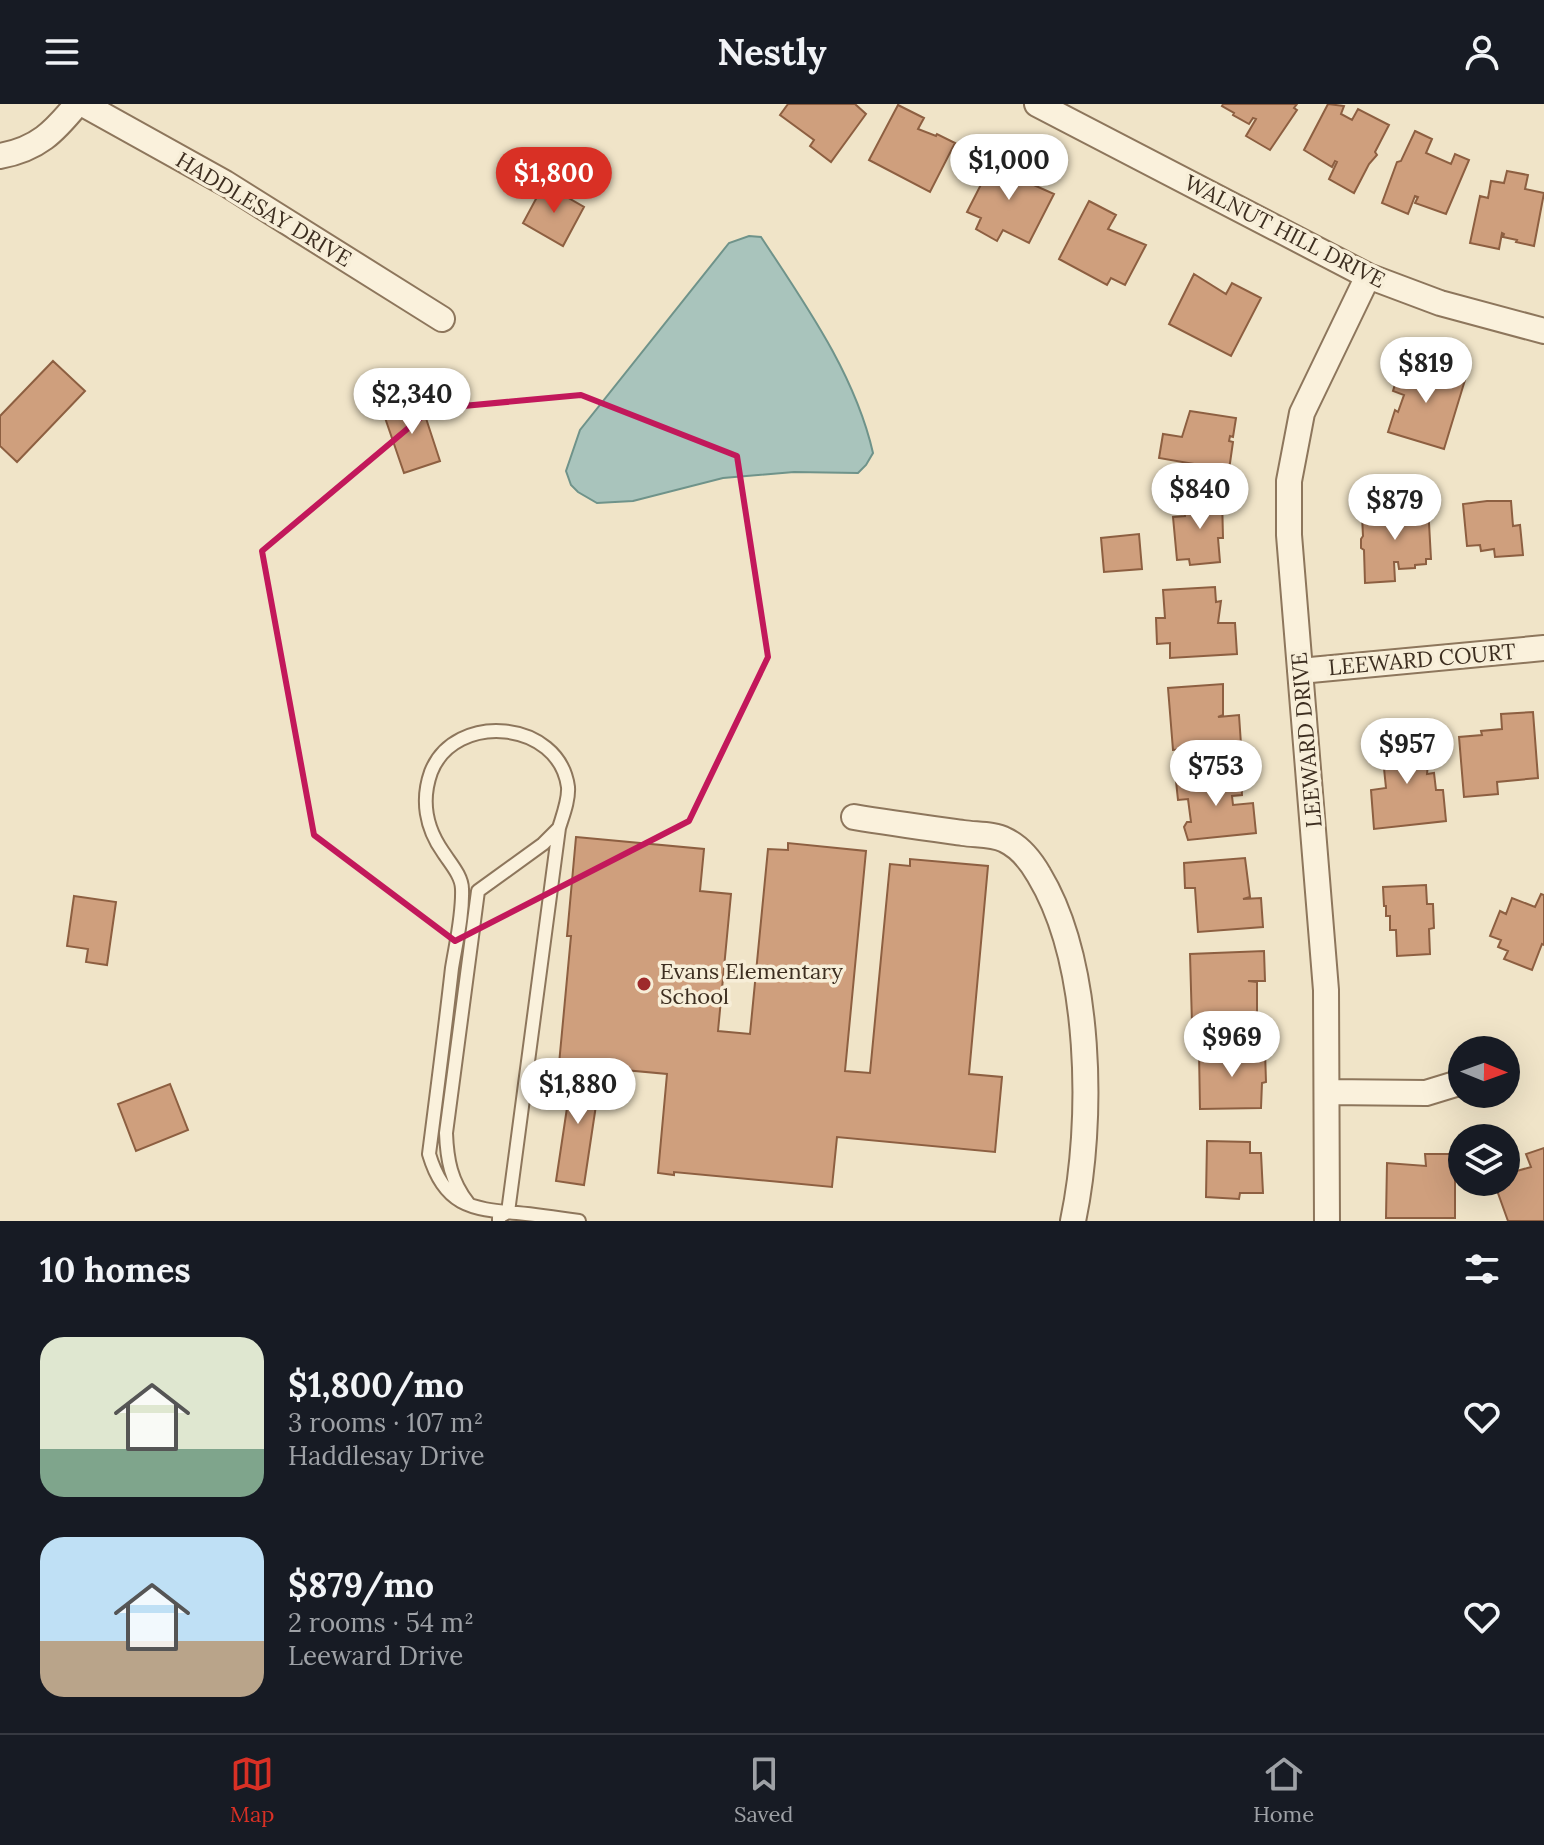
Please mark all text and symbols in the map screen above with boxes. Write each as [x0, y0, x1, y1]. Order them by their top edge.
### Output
text: Nestly [717, 29, 827, 75]
icon: menu [40, 30, 84, 74]
icon: person [1460, 30, 1504, 74]
pin: $1,000 [944, 134, 1074, 202]
text: $1,000 [968, 143, 1050, 176]
street label: HADDLESAY DRIVE [171, 145, 357, 273]
pin: $1,800 [489, 147, 619, 215]
text: $1,800 [514, 156, 594, 189]
street label: WALNUT HILL DRIVE [1180, 168, 1390, 294]
pin: $819 [1379, 337, 1473, 405]
text: $819 [1398, 346, 1454, 379]
pin: $2,340 [347, 368, 477, 436]
text: $2,340 [372, 377, 452, 410]
pin: $840 [1153, 463, 1247, 531]
text: $840 [1170, 472, 1230, 505]
pin: $879 [1348, 474, 1442, 542]
text: $879 [1366, 483, 1424, 516]
street label: LEEWARD COURT [1327, 637, 1517, 681]
street label: LEEWARD DRIVE [1284, 651, 1328, 829]
pin: $957 [1360, 718, 1454, 786]
text: $957 [1379, 727, 1435, 760]
pin: $753 [1169, 740, 1263, 808]
text: $753 [1188, 749, 1244, 782]
place label: Evans Elementary School [660, 957, 843, 1010]
marker: Evans Elementary School [635, 975, 653, 993]
pin: $969 [1185, 1011, 1279, 1079]
text: $969 [1202, 1020, 1262, 1053]
north arrow [1448, 1036, 1520, 1108]
map controls [1448, 1036, 1520, 1196]
pin: $1,880 [513, 1058, 643, 1126]
text: $1,880 [539, 1067, 617, 1100]
button: layers [1448, 1124, 1520, 1196]
icon: filters [1460, 1247, 1504, 1291]
text: 10 homes [40, 1248, 191, 1291]
text: $1,800/mo [288, 1363, 464, 1406]
icon: home [104, 1369, 200, 1465]
icon: heart [1460, 1395, 1504, 1439]
text: 3 rooms · 107 m² [288, 1406, 483, 1439]
text: Haddlesay Drive [288, 1439, 485, 1472]
text: $879/mo [288, 1563, 434, 1606]
icon: home [104, 1569, 200, 1665]
icon: heart [1460, 1595, 1504, 1639]
text: 2 rooms · 54 m² [288, 1606, 474, 1639]
text: Leeward Drive [288, 1639, 463, 1672]
tab: Map [230, 1752, 274, 1828]
tab: Saved [734, 1752, 794, 1828]
tab: Home [1253, 1752, 1314, 1828]

